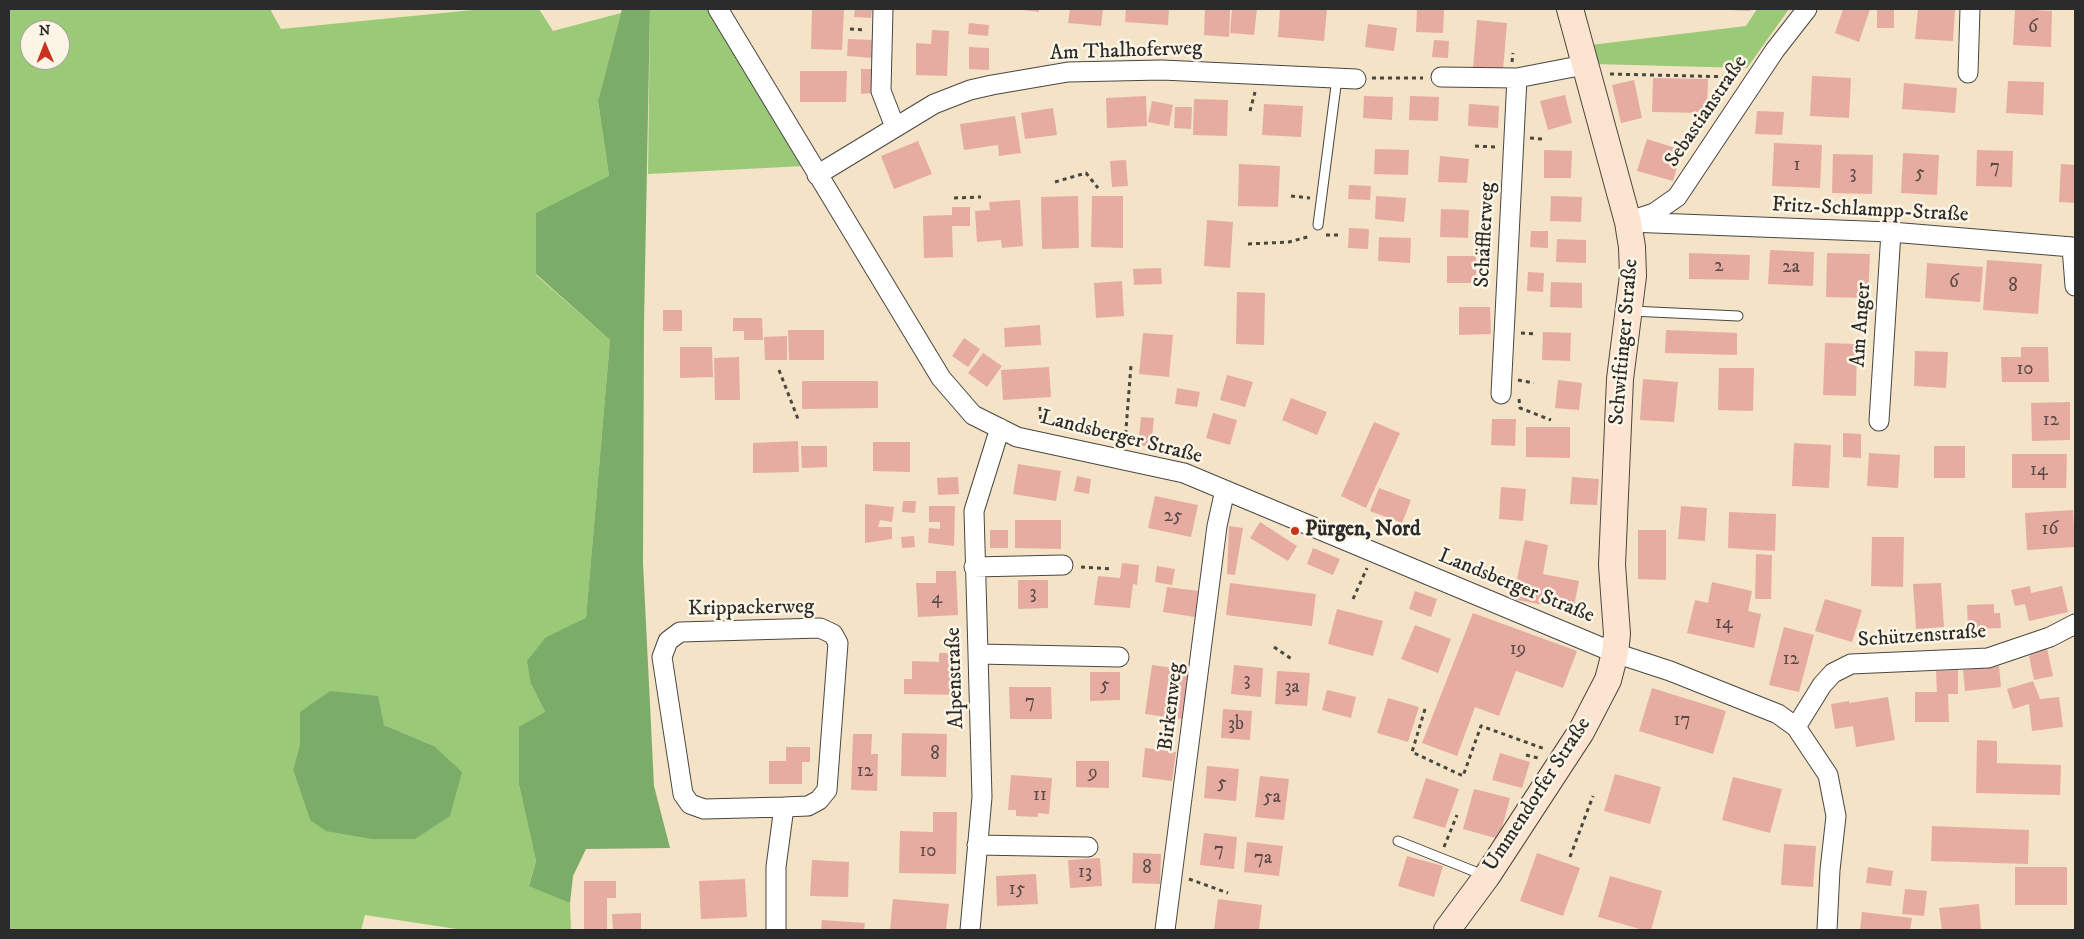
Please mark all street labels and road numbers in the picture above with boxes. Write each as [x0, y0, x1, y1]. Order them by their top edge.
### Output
street label: Am Thalhoferweg [1049, 37, 1203, 67]
street label: Sebastianstraße [1660, 51, 1754, 173]
street label: Schäfflerweg [1471, 182, 1501, 288]
street label: Fritz-Schlampp-Straße [1771, 193, 1969, 229]
street label: Schwiftinger Straße [1605, 258, 1645, 426]
street label: Am Anger [1846, 282, 1878, 368]
street label: Landsberger Straße [1037, 406, 1205, 470]
street label: Landsberger Straße [1434, 544, 1598, 630]
street label: Krippackerweg [688, 595, 814, 623]
street label: Schützenstraße [1857, 620, 1987, 654]
street label: Alpenstraße [942, 627, 970, 729]
street label: Birkenweg [1154, 662, 1190, 752]
street label: Ummendorfer Straße [1479, 713, 1597, 877]

